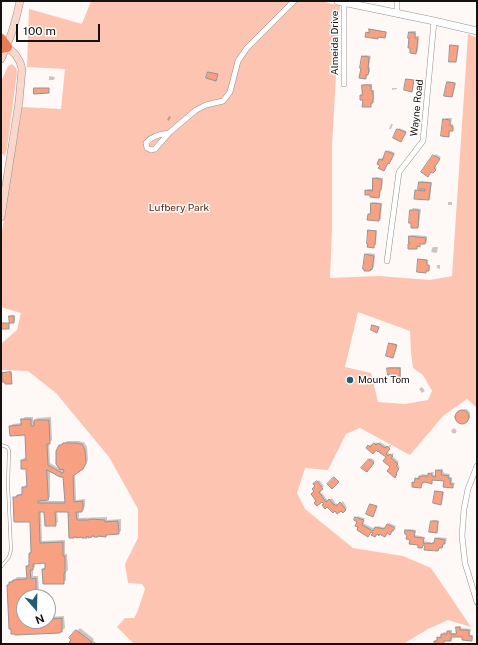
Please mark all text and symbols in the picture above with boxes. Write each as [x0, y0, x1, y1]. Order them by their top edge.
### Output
street label: Almeida Drive [329, 11, 341, 75]
scale bar [18, 16, 102, 42]
text: 100 m [23, 24, 56, 38]
street label: Wayne Road [408, 79, 426, 137]
park label: Lufbery Park [149, 202, 209, 214]
place label: Mount Tom [358, 374, 410, 386]
marker: Mount Tom [345, 375, 355, 385]
north arrow [16, 589, 56, 629]
text: N [34, 612, 46, 626]

